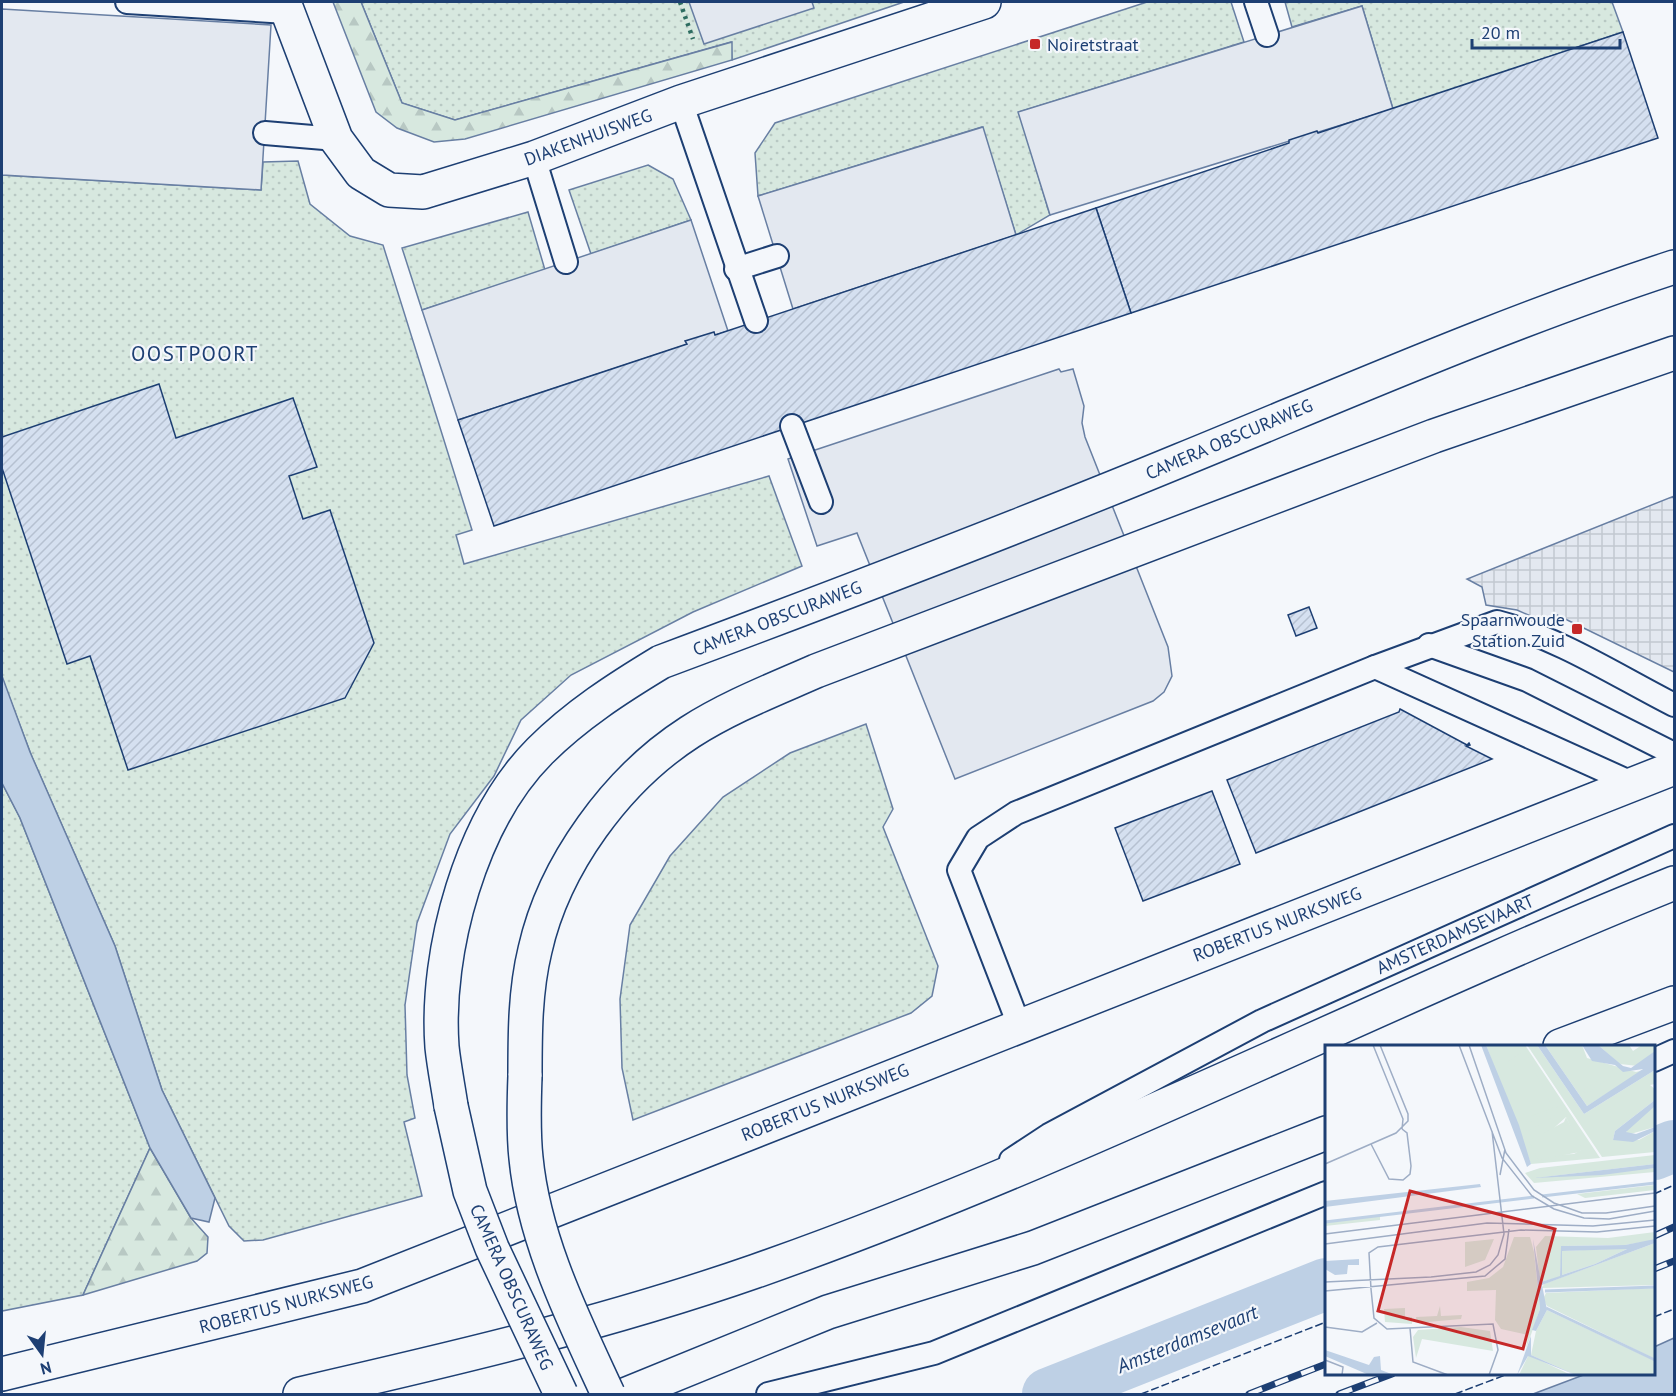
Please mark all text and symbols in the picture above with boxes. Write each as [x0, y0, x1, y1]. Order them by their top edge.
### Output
scale bar [1472, 12, 1620, 50]
text: 20 m [1481, 21, 1520, 44]
place label: Noiretstraat [1047, 33, 1139, 56]
marker: Noiretstraat [1028, 37, 1042, 51]
street label: DIAKENHUISWEG [521, 103, 655, 171]
district label: OOSTPOORT [131, 340, 259, 367]
street label: CAMERA OBSCURAWEG [1142, 393, 1316, 485]
street label: CAMERA OBSCURAWEG [689, 575, 865, 661]
place label: Spaarnwoude Station Zuid [1461, 608, 1565, 652]
marker: Spaarnwoude Station Zuid [1570, 622, 1584, 636]
street label: ROBERTUS NURKSWEG [1189, 881, 1365, 967]
street label: AMSTERDAMSEVAART [1373, 889, 1537, 979]
inset map [1325, 1045, 1655, 1375]
street label: ROBERTUS NURKSWEG [738, 1058, 912, 1146]
street label: CAMERA OBSCURAWEG [465, 1200, 559, 1374]
street label: ROBERTUS NURKSWEG [197, 1270, 375, 1338]
water label: Amsterdamsevaart [1112, 1298, 1263, 1379]
north arrow [12, 1324, 72, 1384]
text: N [38, 1357, 54, 1380]

